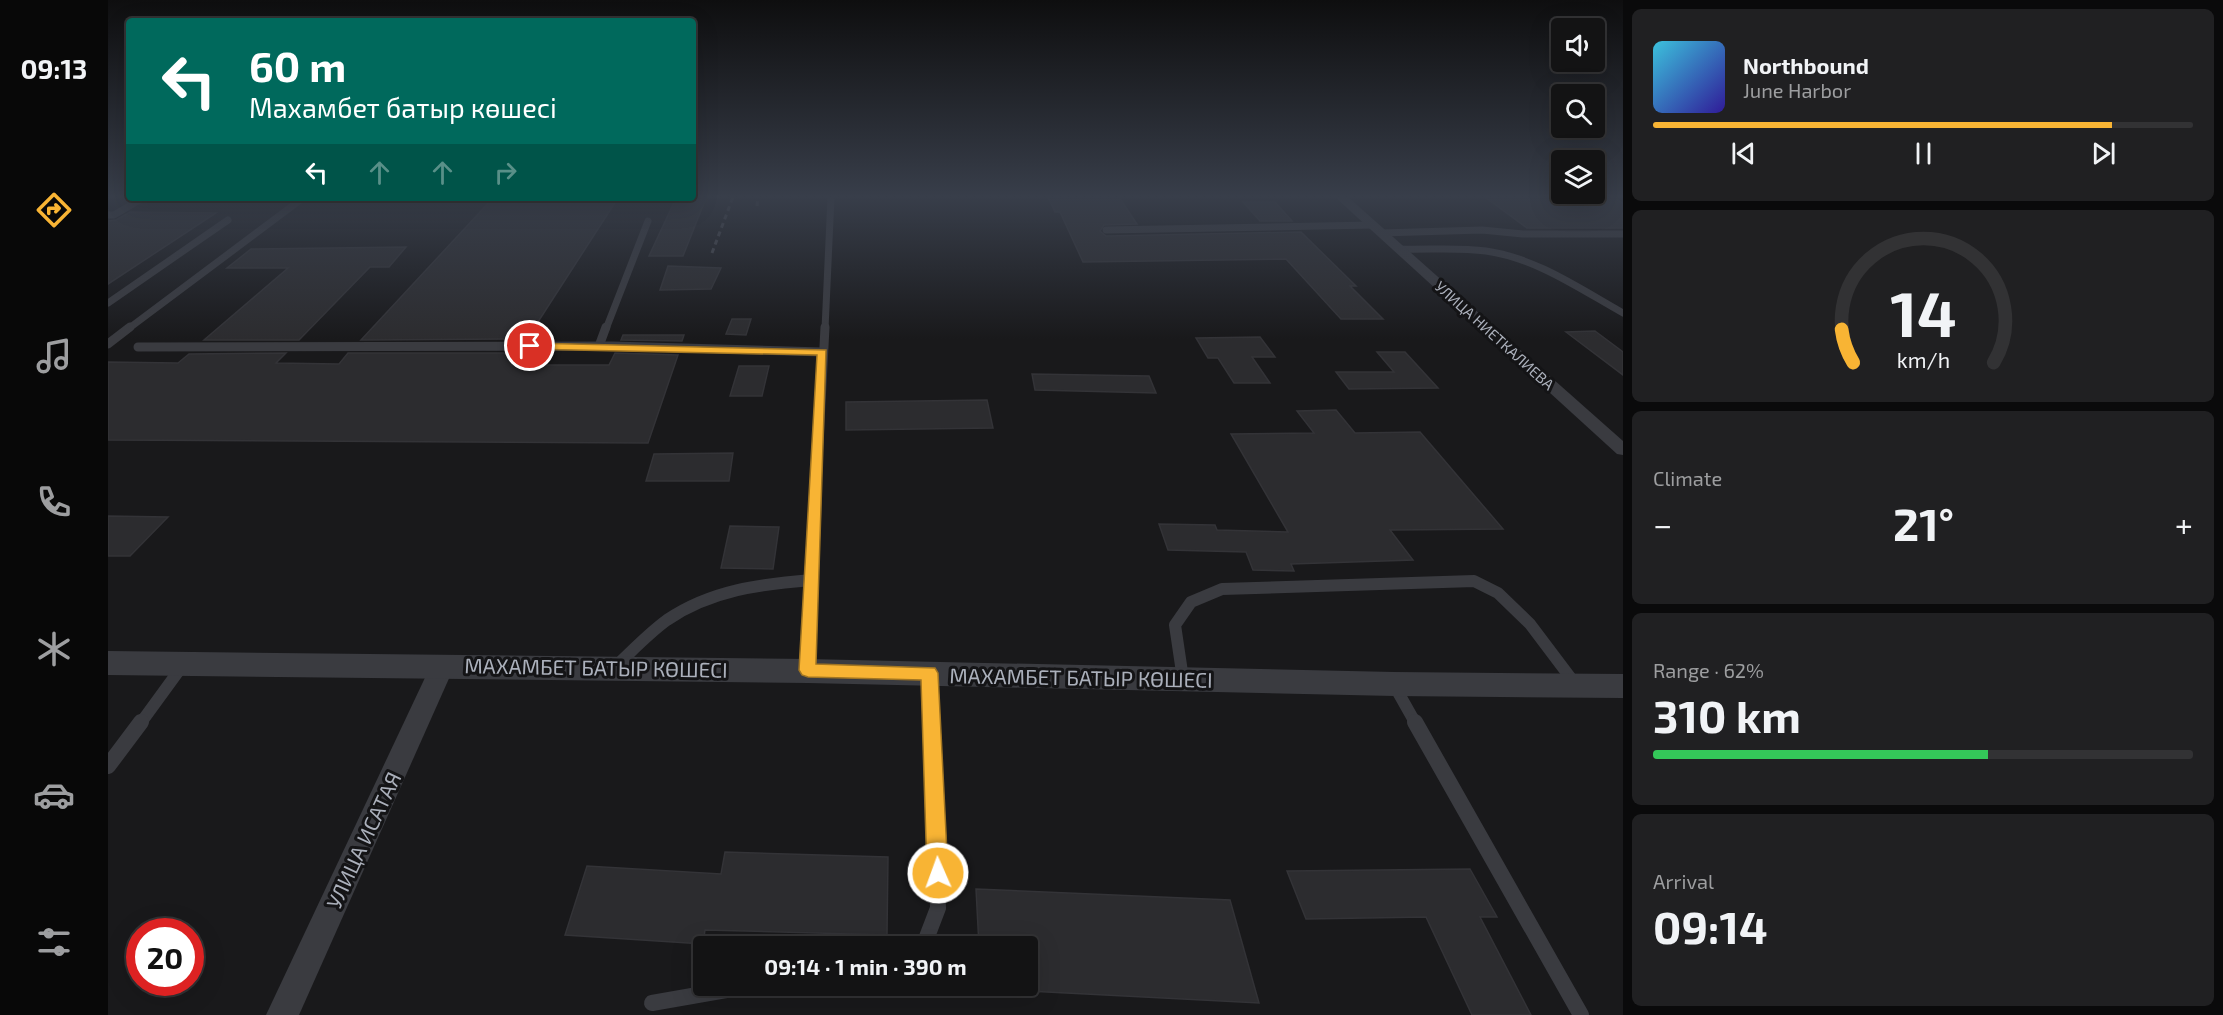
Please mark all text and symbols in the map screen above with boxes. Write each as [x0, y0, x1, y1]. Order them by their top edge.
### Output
map controls [1551, 18, 1605, 204]
button: sound [1551, 18, 1605, 72]
text: 60 m [249, 40, 346, 90]
icon: left [150, 42, 228, 120]
text: 09:13 [21, 52, 87, 84]
text: Northbound [1743, 52, 1869, 78]
text: June Harbor [1743, 78, 1851, 102]
button: search [1551, 84, 1605, 138]
text: Махамбет батыр көшесі [249, 91, 557, 123]
icon: previous [1727, 137, 1760, 170]
icon: pause [1907, 137, 1940, 170]
icon: next [2087, 137, 2120, 170]
button: layers [1551, 150, 1605, 204]
icon: left [300, 156, 333, 189]
icon: ahead [363, 156, 396, 189]
icon: ahead [426, 156, 459, 189]
icon: right [489, 156, 522, 189]
icon: directions [33, 189, 75, 231]
text: 14 [1890, 275, 1956, 350]
street label: УЛИЦА НИЕТКАЛИЕВА [1432, 277, 1559, 394]
pin [504, 320, 555, 371]
icon: arrive [513, 329, 546, 362]
icon: music [33, 335, 75, 377]
text: km/h [1896, 348, 1950, 373]
text: Climate [1653, 466, 1722, 490]
icon: phone [33, 481, 75, 523]
text: 21° [1893, 496, 1954, 550]
text: − [1653, 504, 1672, 544]
text: + [2175, 504, 2193, 544]
icon: climate [33, 628, 75, 670]
street label: МАХАМБЕТ БАТЫР КӨШЕСІ [464, 652, 728, 682]
text: Range · 62% [1653, 658, 1764, 682]
street label: МАХАМБЕТ БАТЫР КӨШЕСІ [949, 662, 1213, 692]
text: 310 km [1653, 688, 1801, 742]
street label: УЛИЦА ИСАТАЯ [320, 768, 406, 912]
icon: car [33, 774, 75, 816]
position arrow [906, 841, 970, 905]
text: Arrival [1653, 869, 1714, 893]
text: 09:14 [1653, 899, 1768, 953]
speed limit sign: 20 [126, 918, 204, 996]
icon: filters [33, 921, 75, 963]
text: 09:14 · 1 min · 390 m [764, 953, 967, 979]

